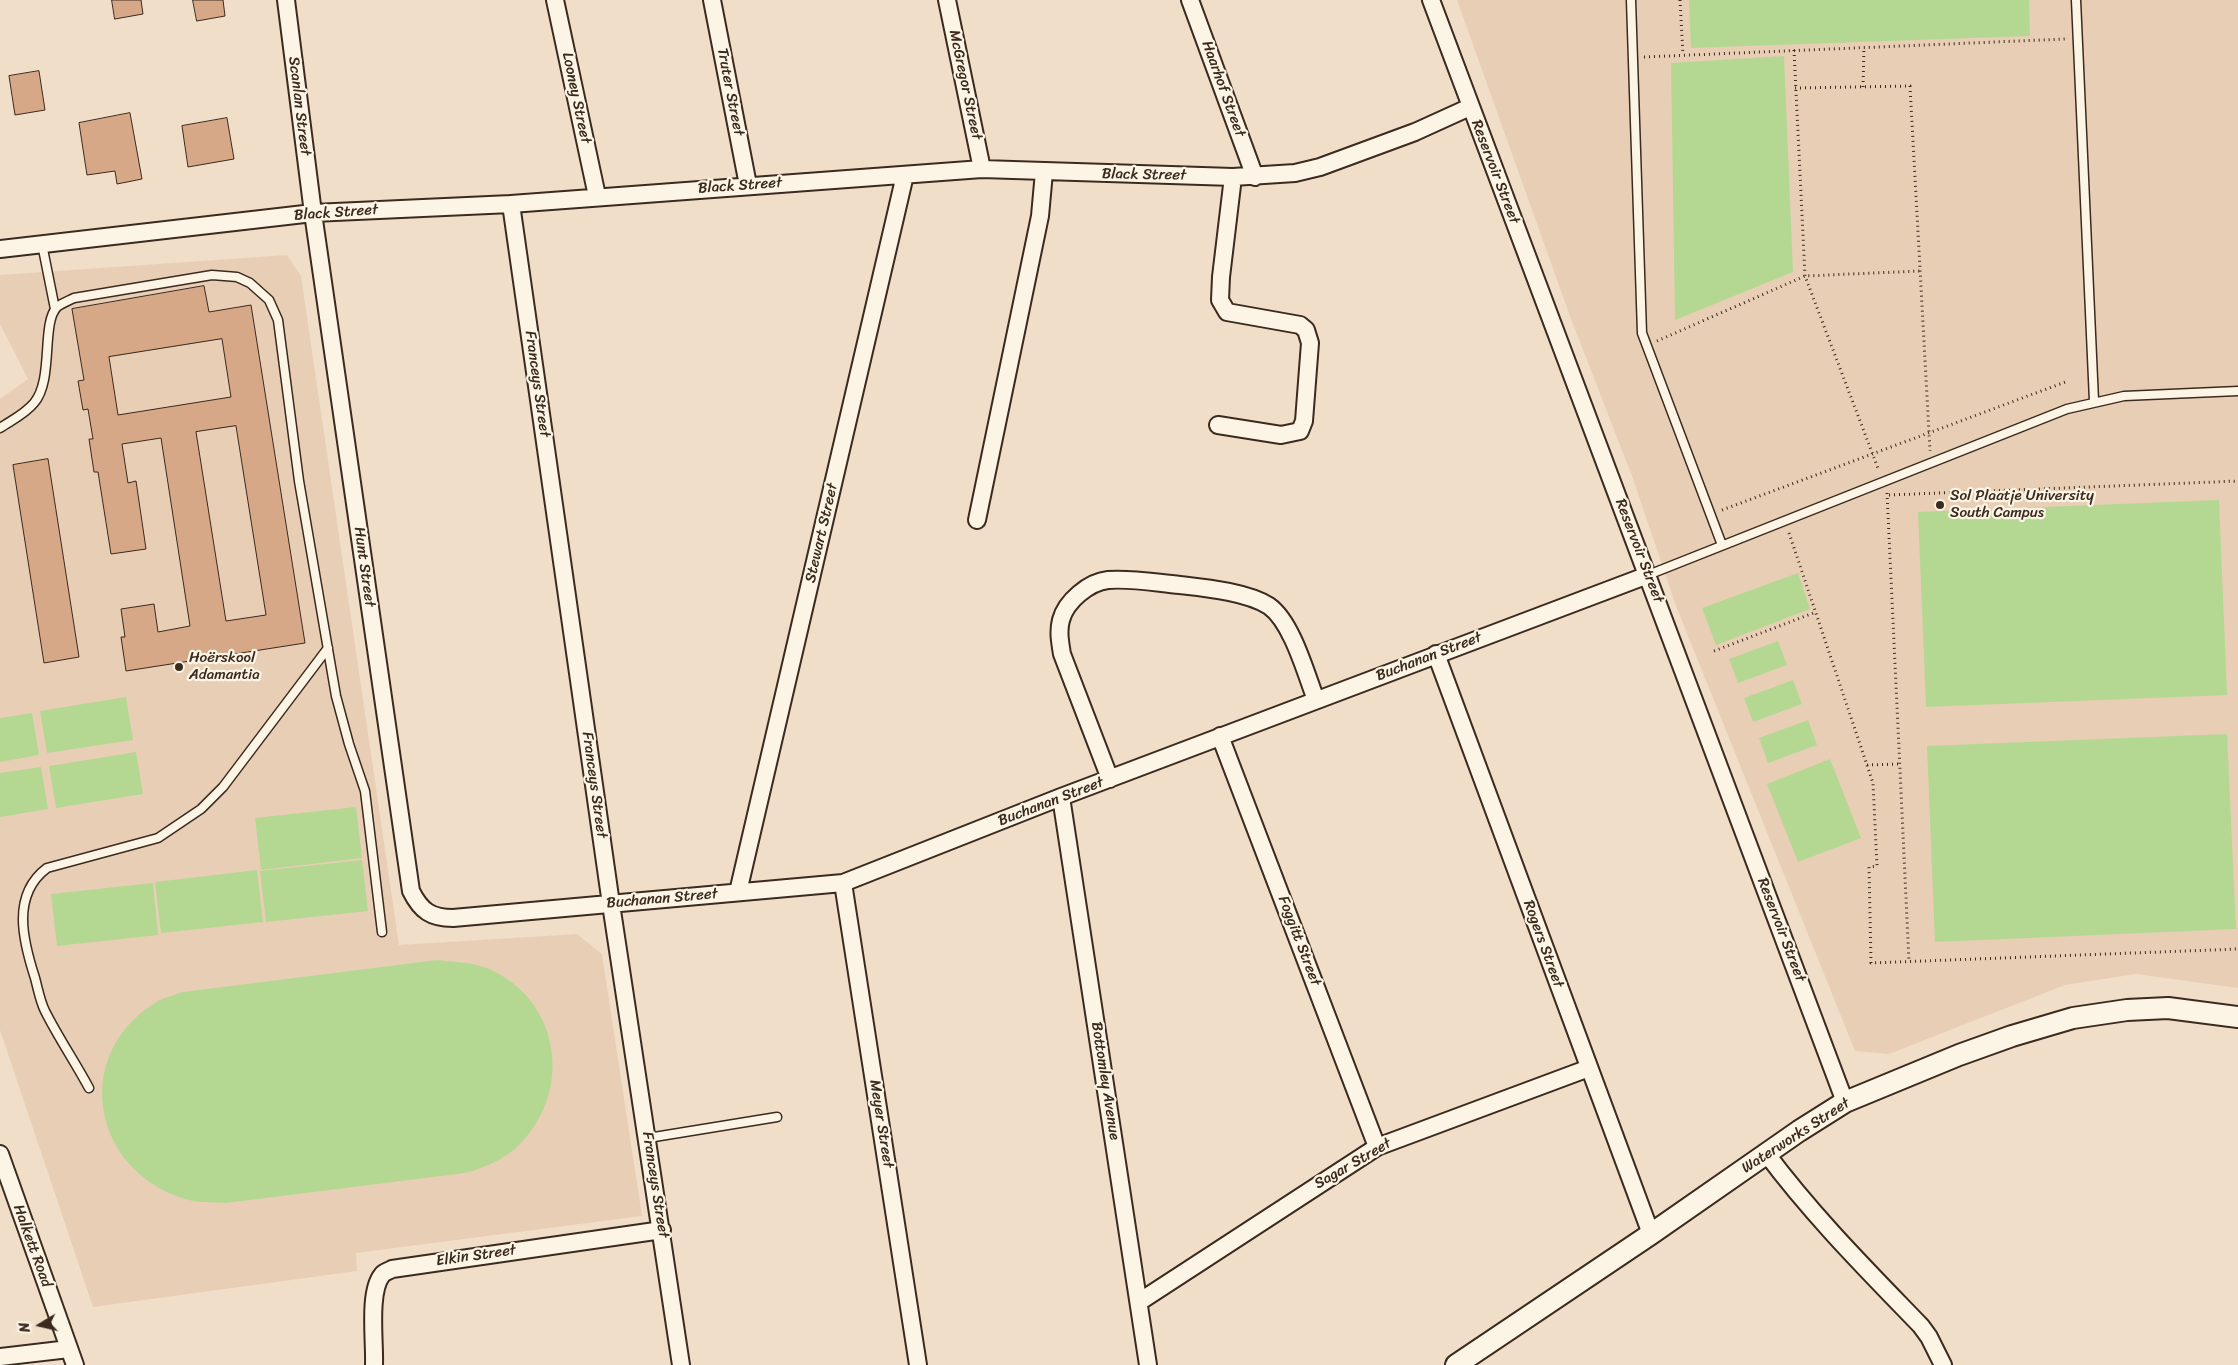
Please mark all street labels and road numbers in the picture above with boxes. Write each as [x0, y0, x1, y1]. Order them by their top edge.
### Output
street label: McGregor Street [945, 28, 985, 142]
street label: Haarhof Street [1197, 38, 1249, 140]
street label: Truter Street [713, 47, 747, 137]
street label: Looney Street [558, 51, 594, 145]
street label: Scanlan Street [284, 55, 314, 157]
street label: Reservoir Street [1467, 118, 1523, 226]
street label: Black Street [1102, 165, 1186, 185]
street label: Black Street [697, 174, 783, 198]
street label: Black Street [293, 201, 379, 225]
street label: Franceys Street [521, 330, 553, 438]
street label: Stewart Street [802, 481, 842, 585]
street label: Reservoir Street [1611, 497, 1667, 605]
street label: Hunt Street [349, 526, 379, 608]
street label: Buchanan Street [1374, 629, 1484, 685]
street label: Franceys Street [578, 731, 610, 839]
street label: Buchanan Street [996, 774, 1106, 830]
street label: Reservoir Street [1753, 876, 1809, 984]
street label: Buchanan Street [606, 885, 718, 913]
street label: Foggitt Street [1274, 893, 1324, 989]
street label: Rogers Street [1519, 898, 1567, 990]
street label: Bottomley Avenue [1087, 1021, 1123, 1141]
street label: Meyer Street [865, 1079, 897, 1169]
street label: Waterworks Street [1739, 1094, 1853, 1178]
street label: Franceys Street [638, 1131, 672, 1239]
street label: Sagar Street [1311, 1135, 1395, 1193]
street label: Halkett Road [9, 1202, 55, 1290]
street label: Elkin Street [435, 1241, 517, 1271]

